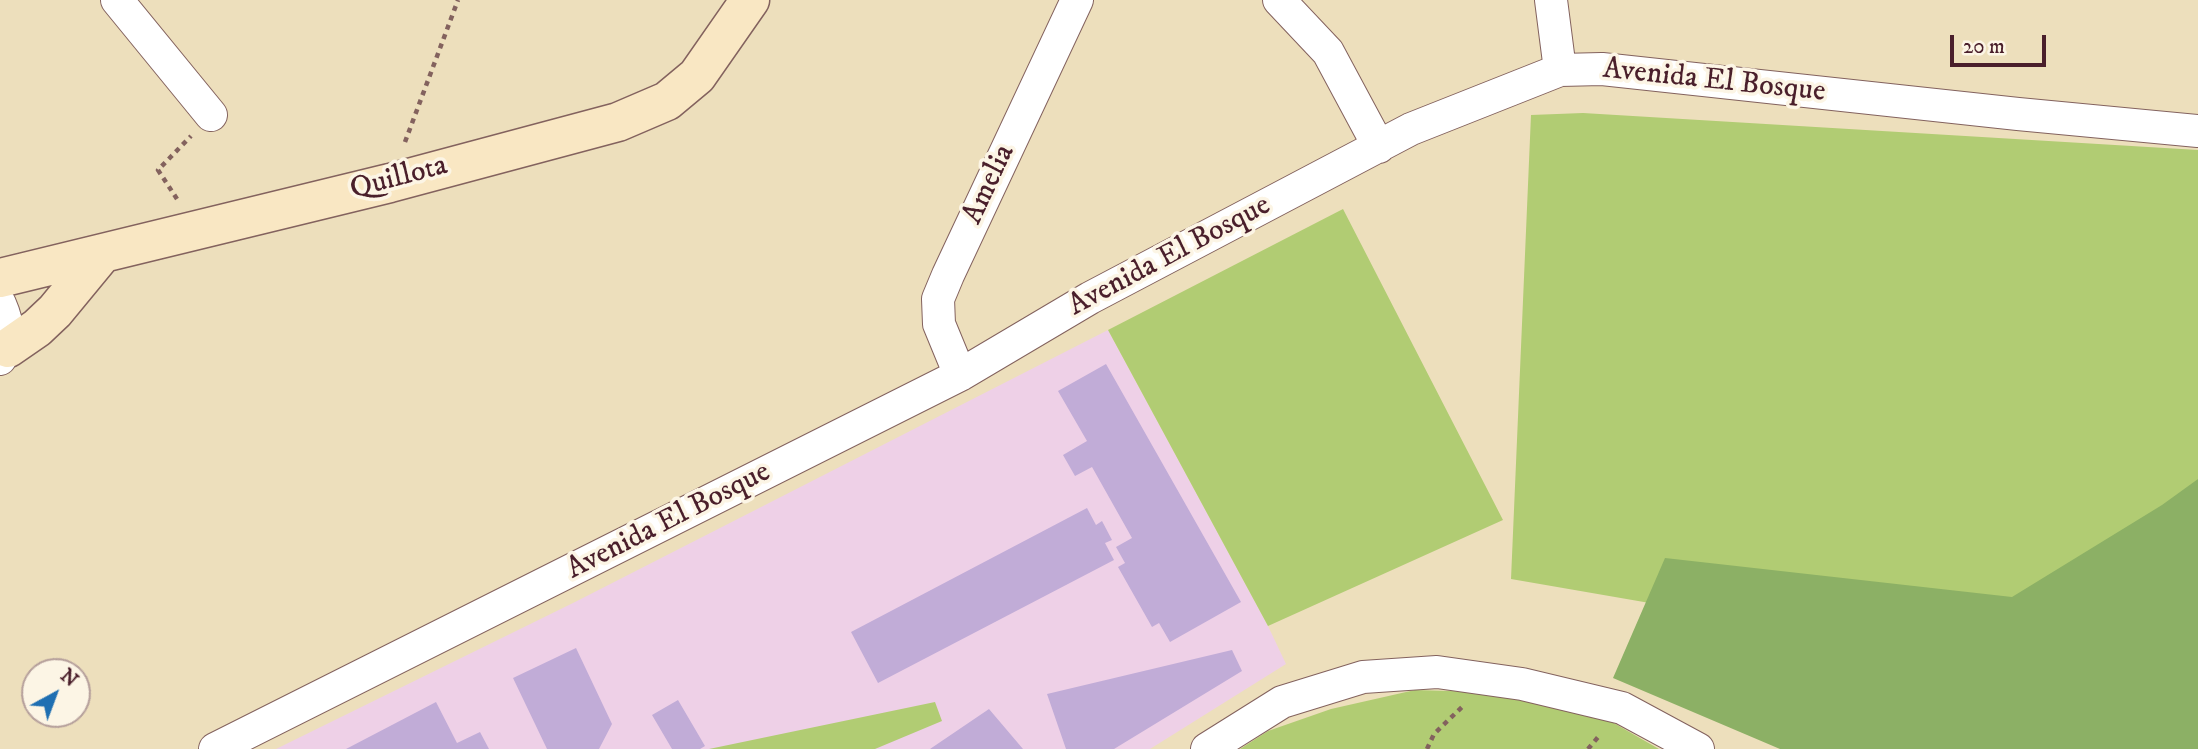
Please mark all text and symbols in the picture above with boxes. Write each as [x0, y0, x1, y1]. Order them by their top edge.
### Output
scale bar [1953, 21, 2049, 65]
text: 20 m [1963, 34, 2005, 60]
street label: Avenida El Bosque [1601, 52, 1827, 112]
street label: Amelia [956, 140, 1024, 230]
street label: Quillota [346, 149, 452, 209]
street label: Avenida El Bosque [1063, 189, 1277, 325]
street label: Avenida El Bosque [561, 455, 777, 589]
north arrow [21, 658, 91, 728]
text: N [55, 664, 82, 692]

